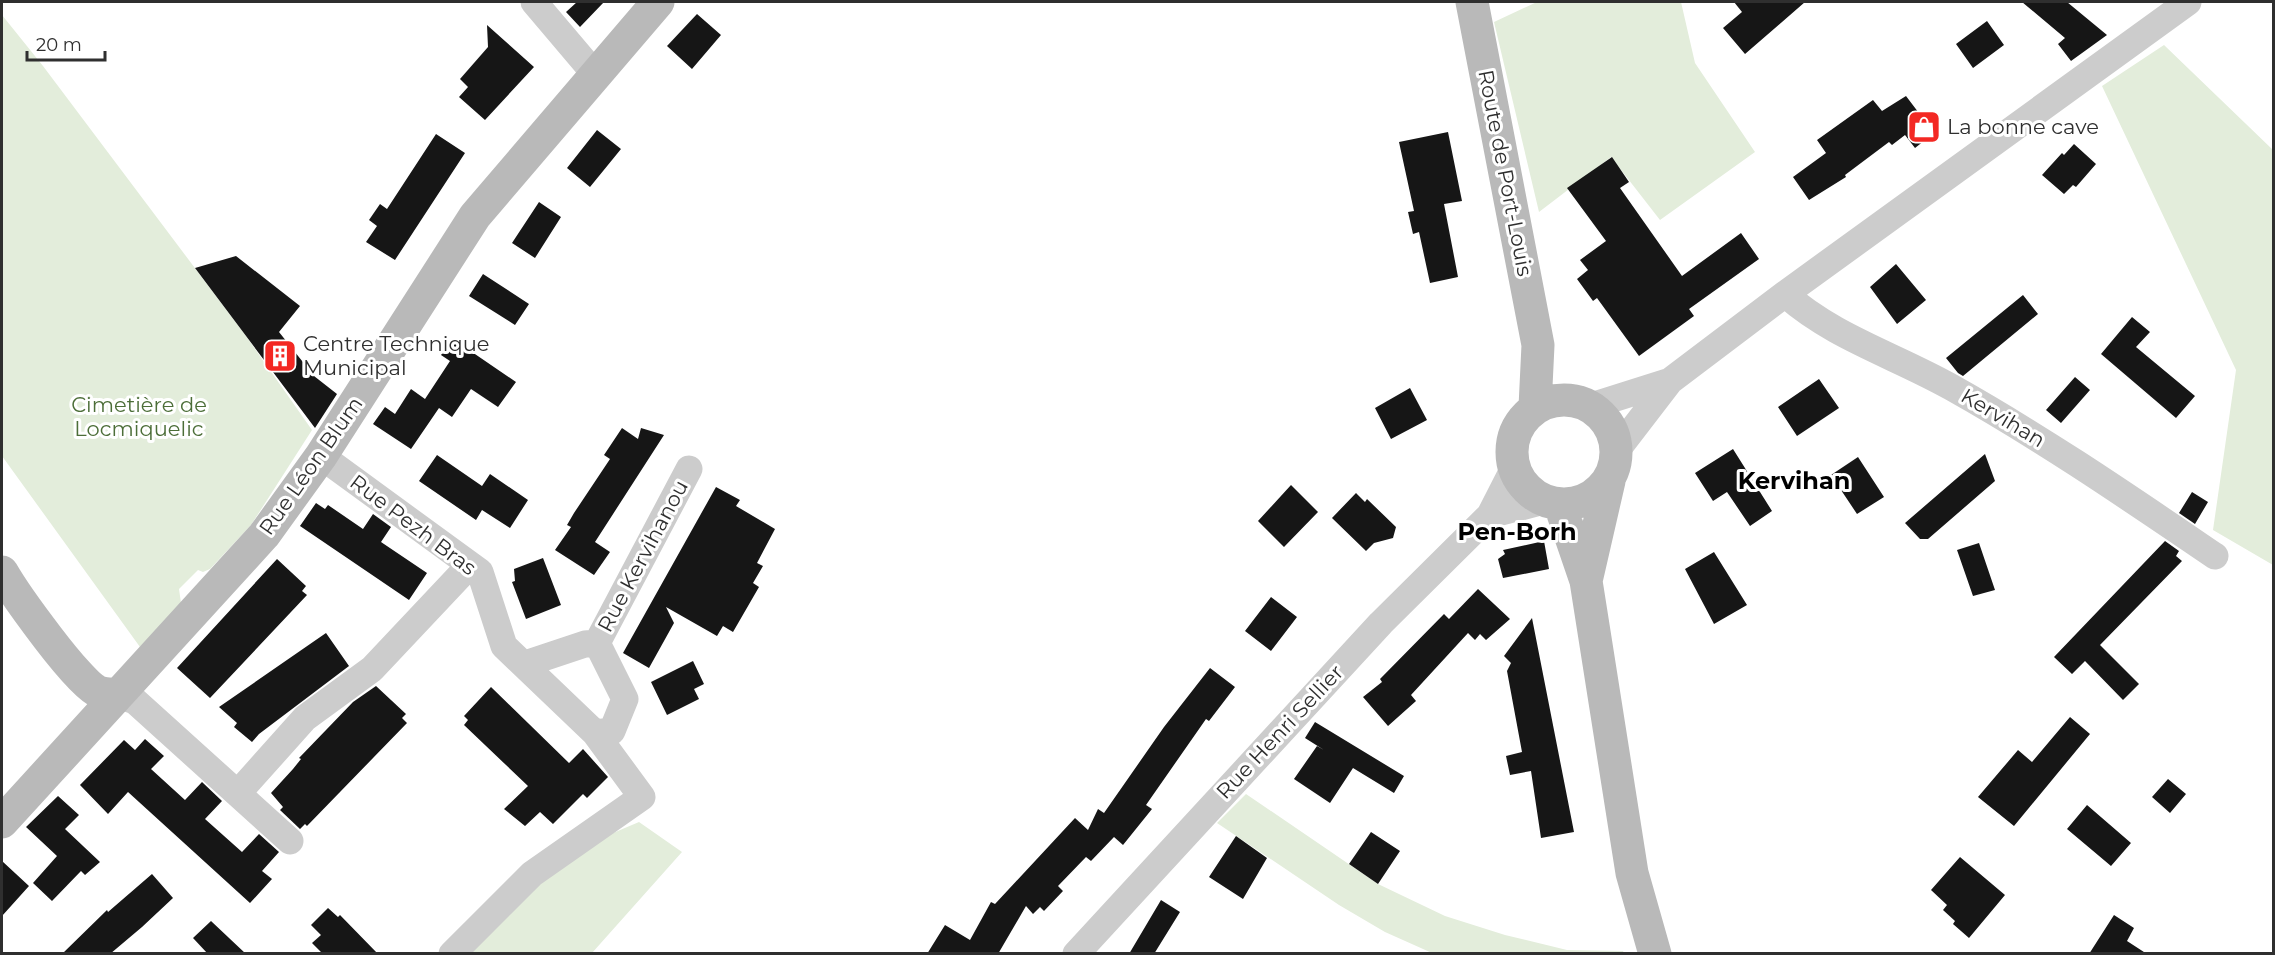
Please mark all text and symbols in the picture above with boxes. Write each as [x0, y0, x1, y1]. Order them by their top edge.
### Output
scale bar [27, 24, 105, 62]
text: 20 m [36, 34, 82, 56]
street label: Route de Port-Louis [1473, 68, 1538, 278]
shop icon: La bonne cave [1906, 109, 1942, 145]
place label: La bonne cave [1947, 114, 2099, 139]
place label: Centre Technique Municipal [303, 331, 489, 380]
building icon: Centre Technique Municipal [262, 338, 298, 374]
street label: Kervihan [1957, 383, 2050, 452]
park label: Cimetière de Locmiquelic [71, 392, 207, 441]
street label: Rue Léon Blum [254, 392, 368, 540]
district label: Kervihan [1738, 466, 1850, 495]
street label: Rue Pezh Bras [345, 469, 481, 580]
street label: Rue Kervihanou [592, 476, 693, 636]
district label: Pen-Borh [1457, 517, 1577, 546]
street label: Rue Henri Sellier [1211, 659, 1348, 804]

